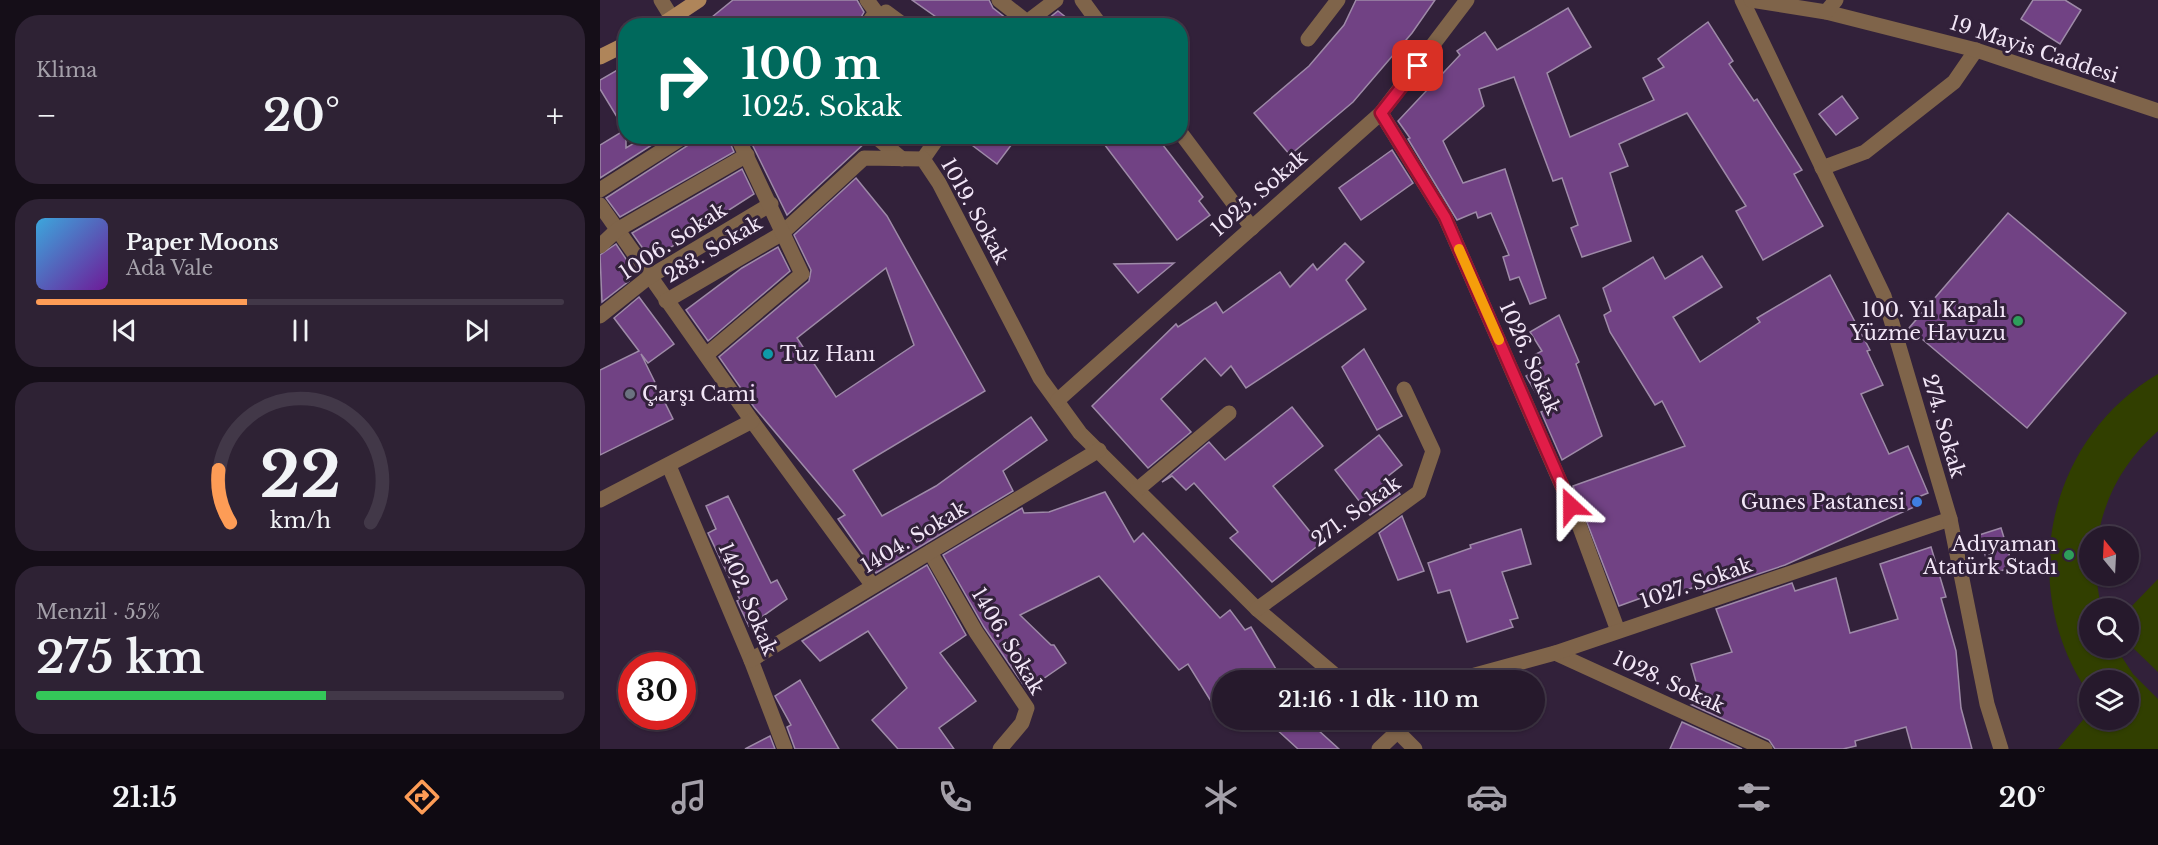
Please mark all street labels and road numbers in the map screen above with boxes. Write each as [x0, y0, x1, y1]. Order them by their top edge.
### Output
street label: 19 Mayis Caddesi [1947, 10, 2122, 88]
street label: 1025. Sokak [1206, 144, 1312, 241]
street label: 1019. Sokak [936, 154, 1014, 269]
street label: 1006. Sokak [615, 197, 732, 285]
street label: 283. Sokak [660, 210, 767, 287]
street label: 1026. Sokak [1494, 298, 1566, 419]
street label: 274. Sokak [1918, 372, 1970, 481]
street label: 271. Sokak [1307, 470, 1406, 551]
street label: 1404. Sokak [857, 496, 972, 578]
street label: 1402. Sokak [714, 539, 783, 660]
street label: 1027. Sokak [1637, 552, 1756, 613]
street label: 1406. Sokak [967, 583, 1050, 699]
street label: 1028. Sokak [1609, 646, 1729, 719]

